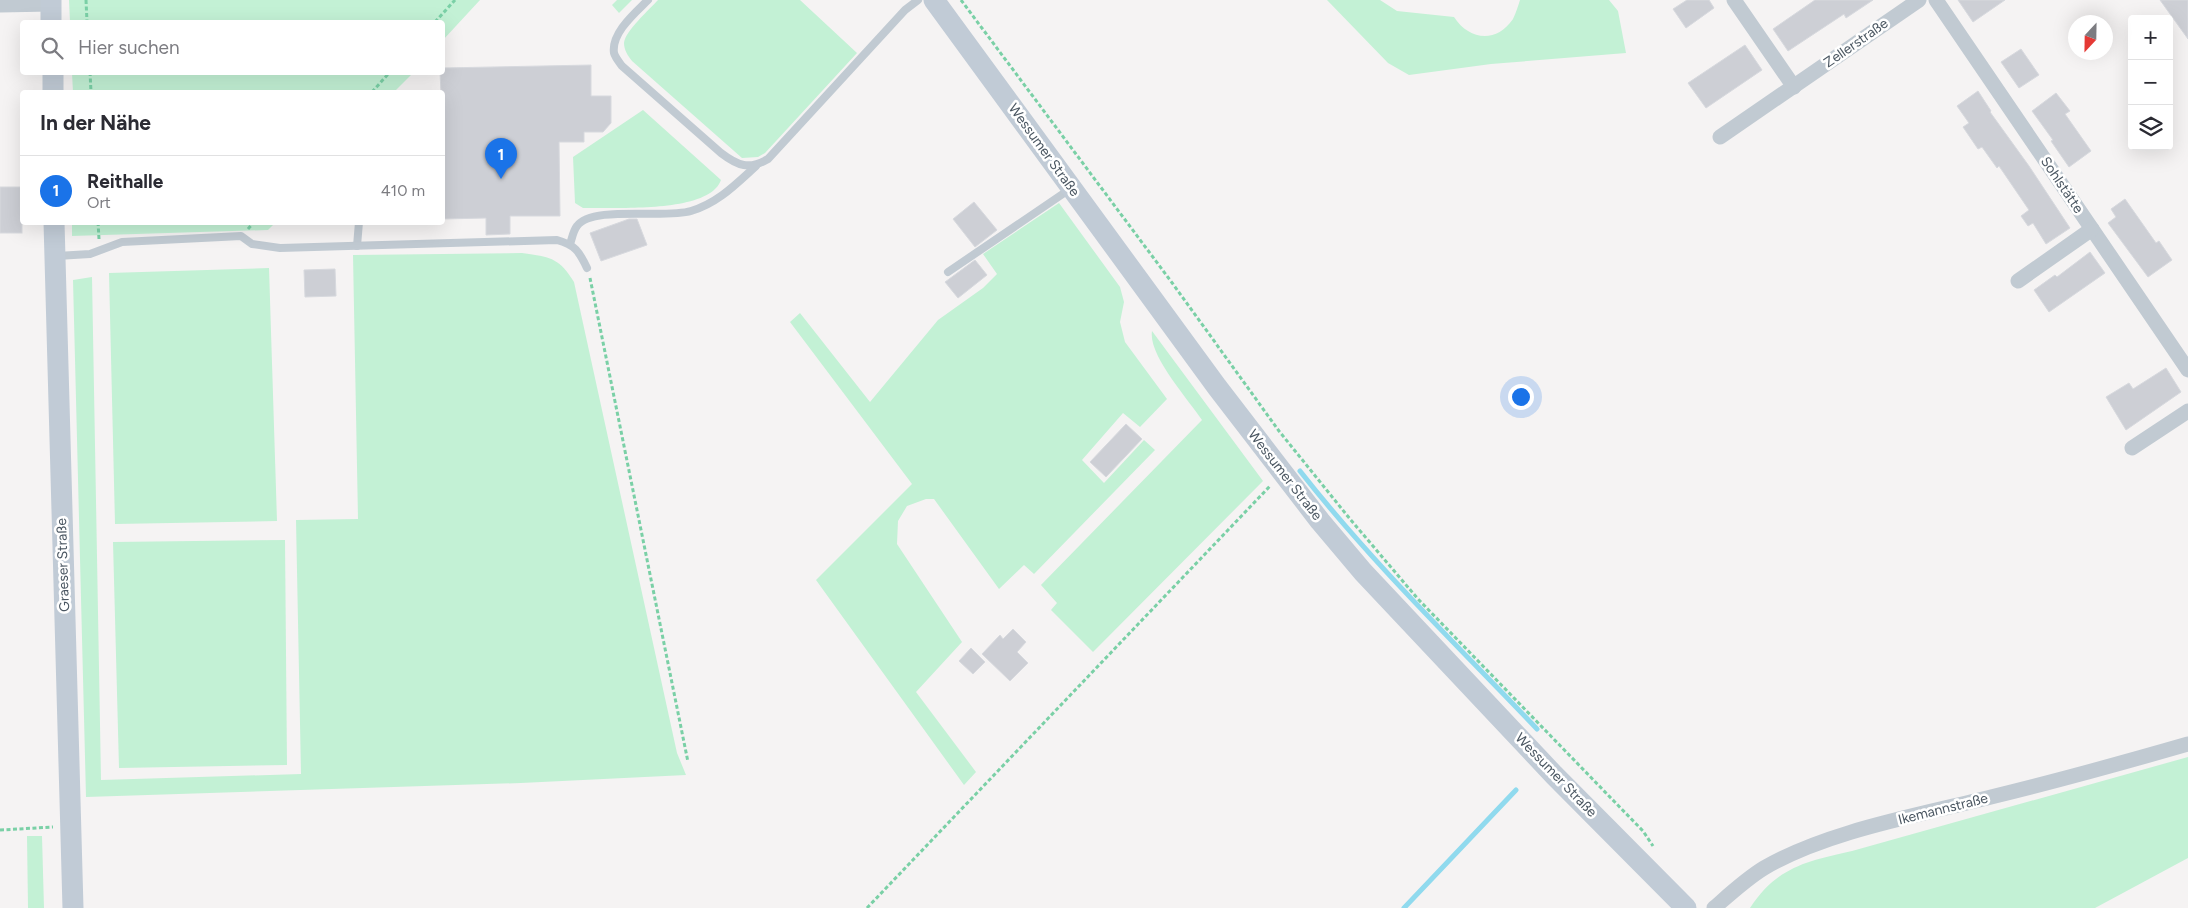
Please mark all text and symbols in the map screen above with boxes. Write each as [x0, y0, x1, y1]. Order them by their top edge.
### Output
street label: Zellerstraße [1821, 15, 1892, 71]
north arrow [2068, 15, 2113, 60]
map controls [2128, 15, 2173, 150]
button: + [2128, 15, 2173, 60]
search box [20, 20, 445, 75]
icon: search [38, 34, 66, 62]
text: Hier suchen [78, 36, 179, 59]
button: − [2128, 60, 2173, 105]
street label: Wessumer Straße [1005, 100, 1084, 200]
button: layers [2128, 105, 2173, 150]
text: In der Nähe [40, 110, 151, 135]
pin: 1 [485, 138, 517, 179]
street label: Sohlstätte [2037, 153, 2087, 217]
text: Reithalle [87, 170, 163, 193]
text: 1 [53, 181, 59, 200]
text: 410 m [381, 181, 425, 200]
text: Ort [87, 193, 111, 212]
your location [1508, 384, 1534, 410]
street label: Wessumer Straße [1244, 426, 1326, 524]
street label: Graeser Straße [53, 517, 73, 612]
street label: Wessumer Straße [1512, 729, 1601, 821]
street label: Ikemannstraße [1896, 790, 1990, 828]

